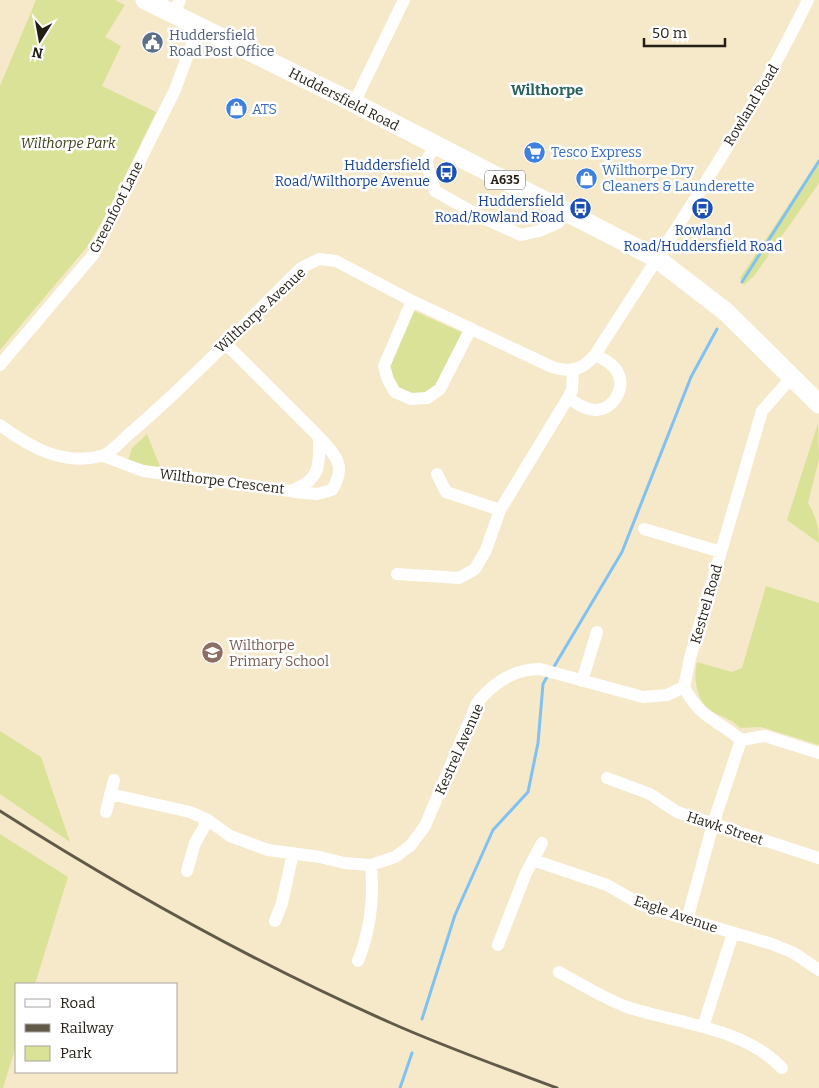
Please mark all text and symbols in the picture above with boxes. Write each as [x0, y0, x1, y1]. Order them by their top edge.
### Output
north arrow [15, 15, 65, 65]
scale bar [644, 15, 725, 47]
text: 50 m [652, 24, 688, 42]
place label: Huddersfield Road Post Office [169, 27, 274, 60]
public building icon: Huddersfield Road Post Office [141, 31, 165, 55]
text: N [31, 43, 45, 62]
street label: Rowland Road [720, 61, 782, 149]
street label: Huddersfield Road [286, 64, 402, 135]
district label: Wilthorpe [511, 81, 583, 99]
shop icon: ATS [224, 97, 248, 121]
place label: ATS [252, 101, 277, 118]
park label: Wilthorpe Park [21, 135, 116, 152]
supermarket icon: Tesco Express [523, 140, 547, 164]
place label: Tesco Express [551, 144, 642, 161]
place label: Huddersfield Road/Wilthorpe Avenue [275, 157, 430, 190]
street label: Greenfoot Lane [86, 158, 147, 256]
bus stop icon: Huddersfield Road/Wilthorpe Avenue [434, 161, 458, 185]
place label: Wilthorpe Dry Cleaners & Launderette [602, 162, 754, 195]
shop icon: Wilthorpe Dry Cleaners & Launderette [574, 166, 598, 190]
road number: A635 [485, 170, 525, 190]
place label: Huddersfield Road/Rowland Road [435, 193, 564, 226]
bus stop icon: Rowland Road/Huddersfield Road [691, 196, 715, 220]
bus stop icon: Huddersfield Road/Rowland Road [568, 197, 592, 221]
place label: Rowland Road/Huddersfield Road [624, 222, 782, 255]
street label: Wilthorpe Avenue [212, 264, 309, 357]
street label: Wilthorpe Crescent [158, 465, 285, 498]
street label: Kestrel Road [687, 562, 726, 646]
place label: Wilthorpe Primary School [229, 637, 329, 670]
school or university icon: Wilthorpe Primary School [201, 641, 225, 665]
street label: Kestrel Avenue [432, 701, 487, 798]
street label: Hawk Street [684, 808, 765, 849]
street label: Eagle Avenue [632, 892, 720, 937]
legend [15, 983, 178, 1073]
text: Road [60, 994, 95, 1012]
text: Railway [60, 1019, 114, 1037]
text: Park [60, 1044, 92, 1062]

